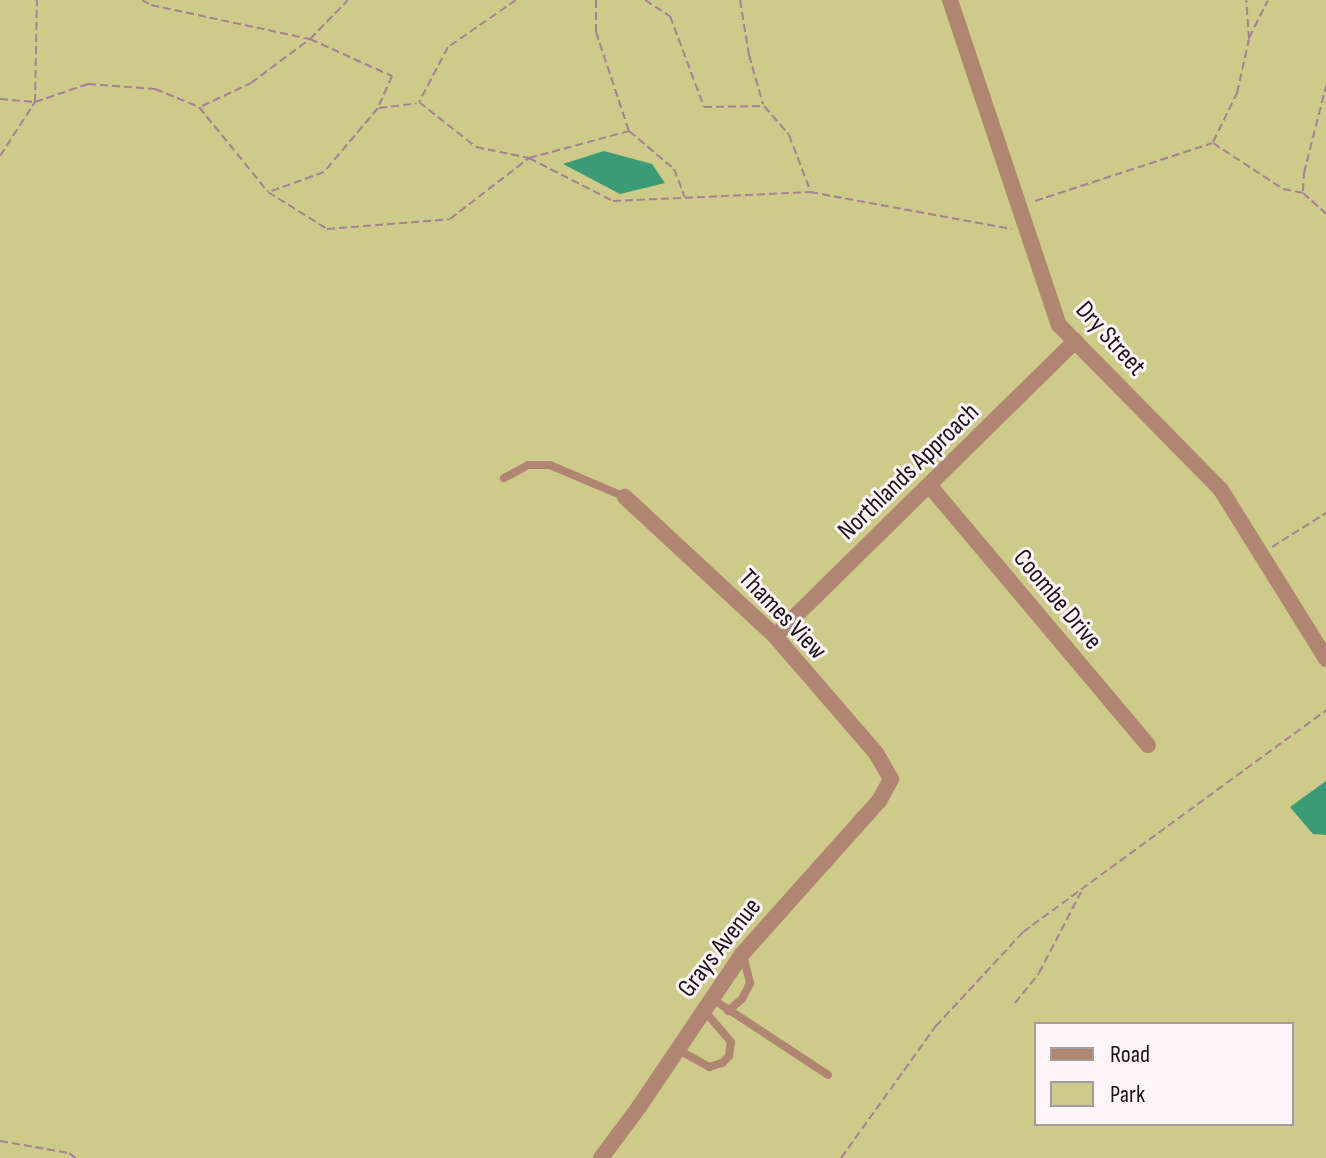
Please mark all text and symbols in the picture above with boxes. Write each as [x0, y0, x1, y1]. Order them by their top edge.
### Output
street label: Dry Street [1068, 295, 1152, 383]
street label: Northlands Approach [832, 397, 986, 547]
street label: Coombe Drive [1006, 543, 1108, 657]
street label: Thames View [731, 563, 833, 667]
street label: Grays Avenue [672, 892, 768, 1004]
legend [1034, 1022, 1294, 1126]
text: Road [1110, 1040, 1150, 1069]
text: Park [1110, 1080, 1145, 1109]

